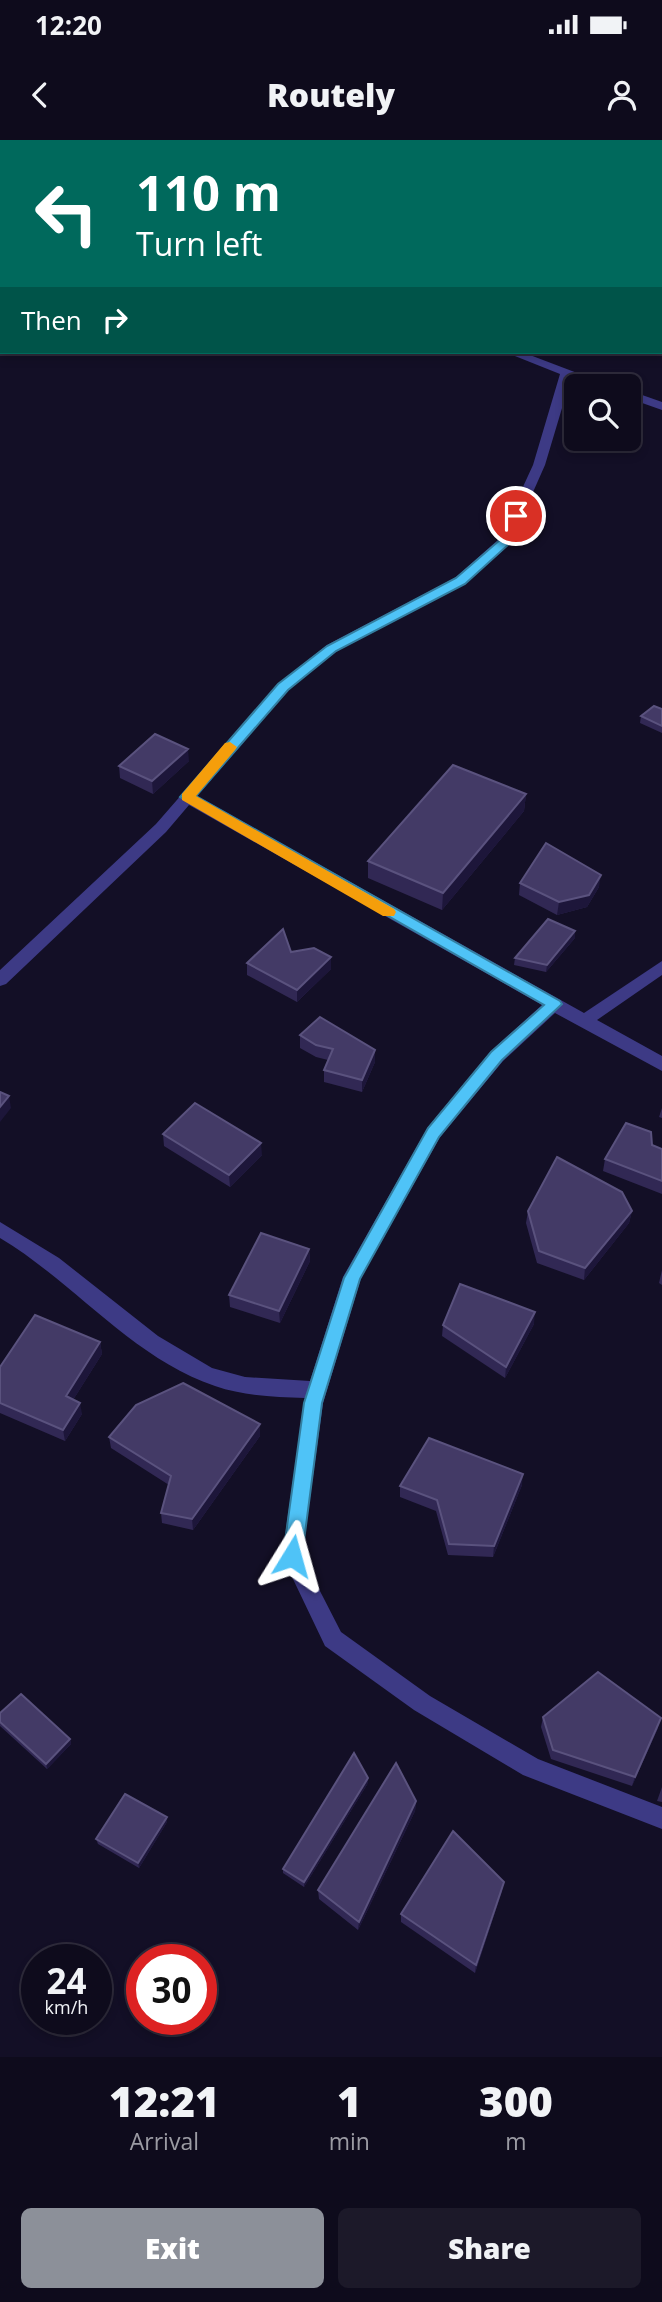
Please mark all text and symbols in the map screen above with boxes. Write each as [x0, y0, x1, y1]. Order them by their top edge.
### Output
text: 12:20 [35, 7, 102, 43]
text: Routely [267, 73, 395, 116]
icon: back [21, 76, 59, 114]
icon: person [603, 76, 641, 114]
text: 110 m [136, 159, 281, 225]
icon: left [21, 168, 112, 259]
text: Turn left [136, 222, 262, 265]
icon: right [96, 301, 134, 339]
text: Then [21, 302, 82, 338]
map controls [564, 374, 641, 451]
button: search [564, 374, 641, 451]
pin [486, 486, 546, 546]
icon: arrive [497, 497, 535, 535]
position arrow [255, 1519, 329, 1593]
speed limit sign: 30 [126, 1944, 217, 2035]
text: 24 [46, 1957, 87, 2004]
text: km/h [45, 1995, 88, 2019]
text: 12:21 [109, 2072, 220, 2129]
text: 1 [337, 2072, 362, 2129]
text: 300 [479, 2072, 553, 2129]
text: Arrival [130, 2125, 199, 2157]
text: min [329, 2125, 370, 2157]
text: m [505, 2125, 527, 2157]
button: Exit [21, 2208, 324, 2288]
button: Share [338, 2208, 641, 2288]

